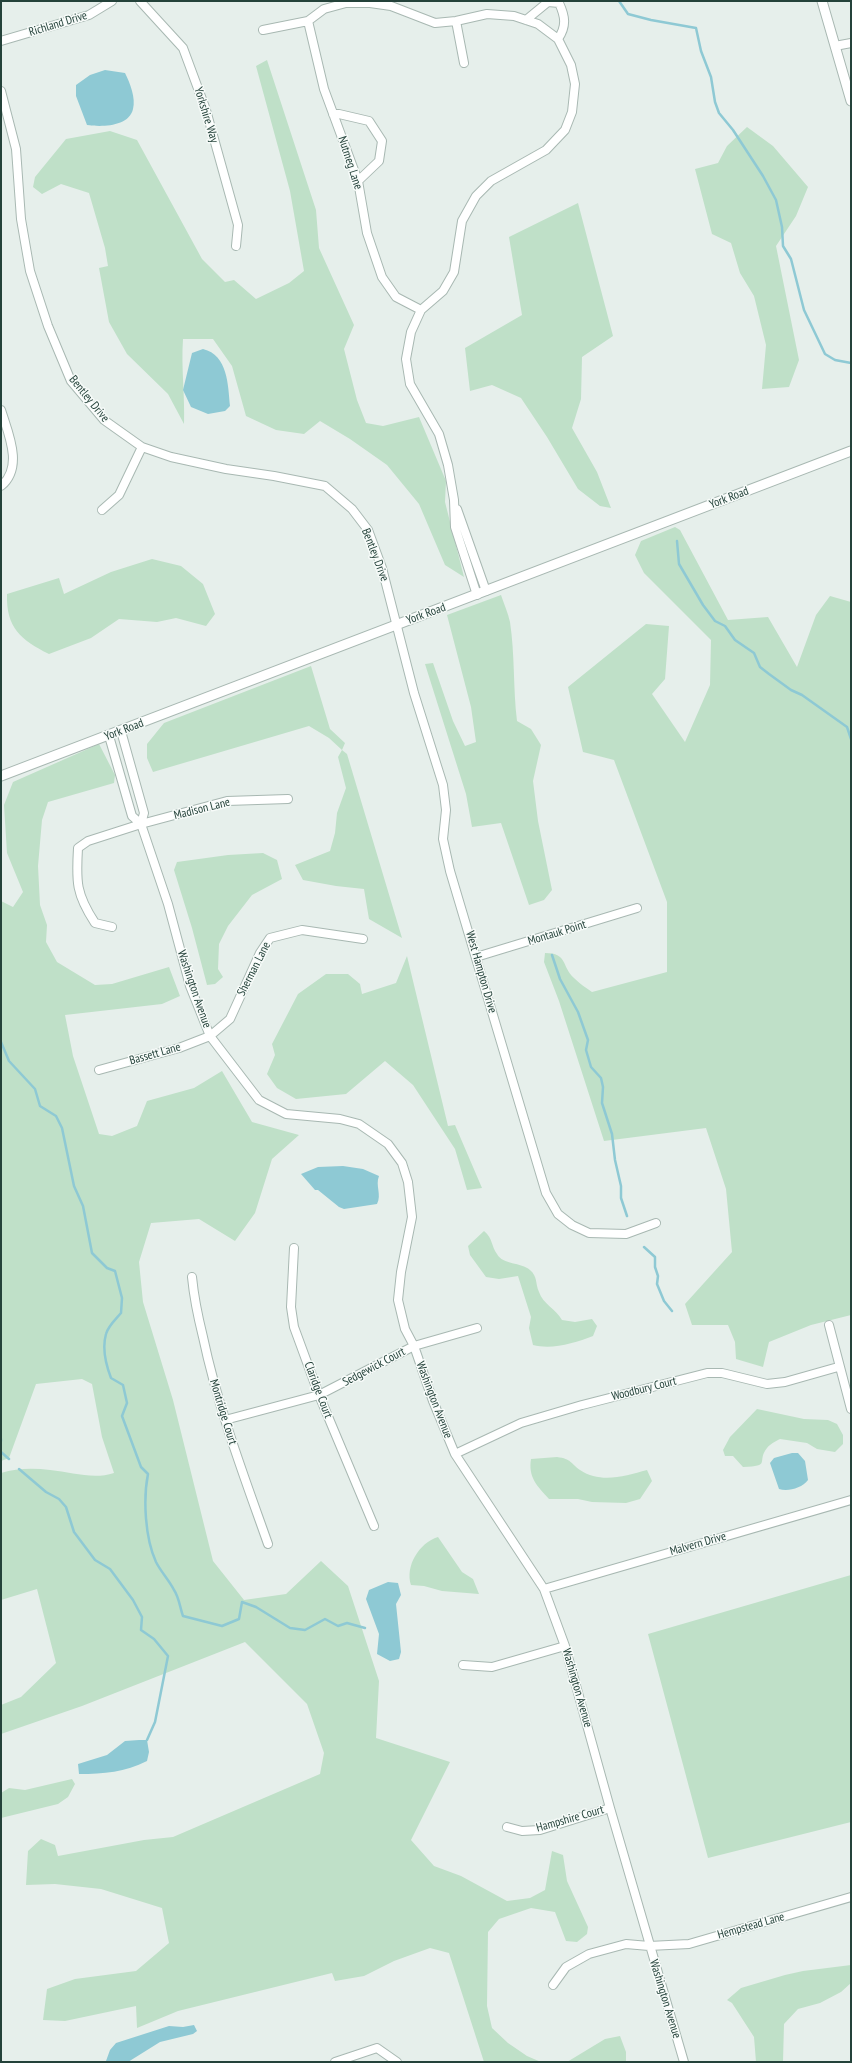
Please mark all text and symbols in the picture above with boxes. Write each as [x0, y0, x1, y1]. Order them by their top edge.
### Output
street label: Richland Drive [27, 8, 89, 40]
street label: Yorkshire Way [191, 85, 221, 145]
street label: Nutmeg Lane [335, 135, 365, 191]
street label: Bentley Drive [66, 373, 112, 425]
street label: York Road [707, 484, 751, 512]
street label: Bentley Drive [358, 526, 392, 584]
street label: York Road [404, 600, 448, 628]
street label: York Road [102, 716, 146, 744]
street label: Madison Lane [173, 795, 231, 823]
street label: Montauk Point [526, 917, 588, 949]
street label: West Hampton Drive [462, 929, 500, 1015]
street label: Sherman Lane [234, 939, 274, 999]
street label: Washington Avenue [174, 948, 214, 1030]
street label: Bassett Lane [128, 1040, 182, 1068]
street label: Sedgewick Court [340, 1344, 408, 1390]
street label: Washington Avenue [413, 1359, 455, 1441]
street label: Claridge Court [301, 1360, 335, 1420]
street label: Woodbury Court [610, 1374, 678, 1404]
street label: Montridge Court [206, 1378, 240, 1446]
street label: Malvern Drive [668, 1529, 728, 1559]
street label: Washington Avenue [559, 1647, 595, 1729]
street label: Hampshire Court [535, 1803, 605, 1835]
street label: Hempstead Lane [716, 1910, 786, 1942]
street label: Washington Avenue [646, 1958, 684, 2040]

